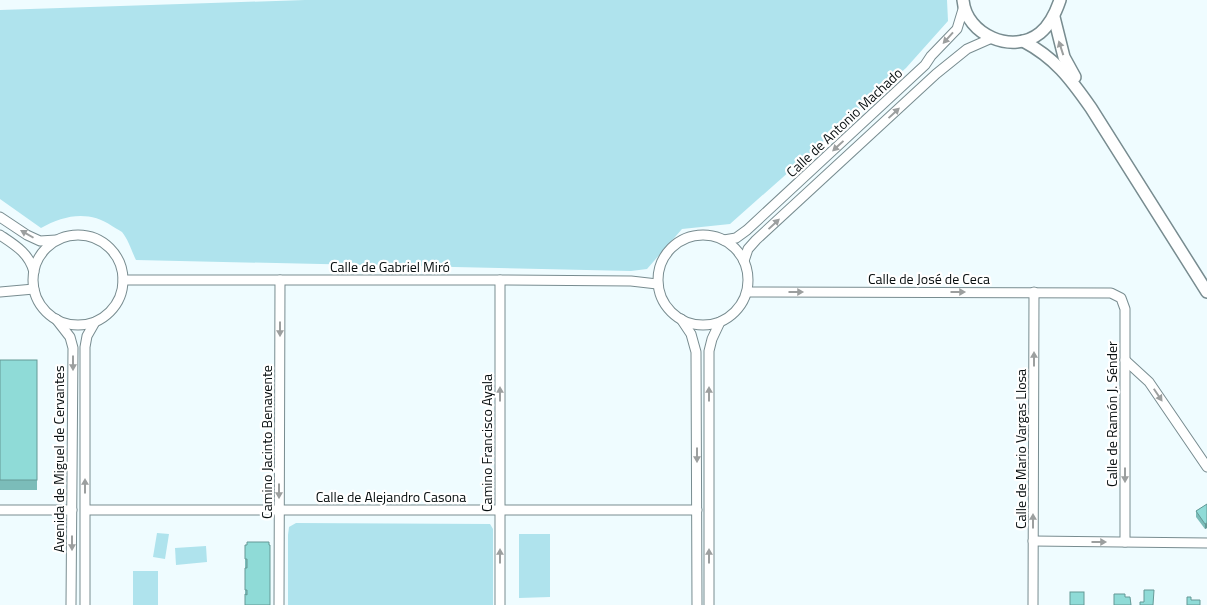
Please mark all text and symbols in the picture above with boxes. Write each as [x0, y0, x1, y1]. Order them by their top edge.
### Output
one-way arrow [943, 32, 954, 45]
one-way arrow [1057, 41, 1065, 56]
street label: Calle de Antonio Machado [781, 62, 907, 182]
one-way arrow [887, 107, 899, 119]
one-way arrow [832, 140, 844, 152]
one-way arrow [768, 218, 780, 230]
one-way arrow [19, 230, 34, 238]
street label: Calle de Gabriel Miró [330, 256, 450, 277]
street label: Calle de José de Ceca [868, 268, 990, 289]
one-way arrow [788, 288, 804, 296]
one-way arrow [950, 288, 966, 296]
one-way arrow [276, 321, 284, 337]
street label: Calle de Ramón J. Sénder [1101, 341, 1122, 487]
one-way arrow [1030, 351, 1038, 367]
one-way arrow [69, 355, 77, 371]
street label: Camino Jacinto Benavente [256, 365, 277, 519]
street label: Avenida de Miguel de Cervantes [48, 366, 69, 552]
street label: Calle de Mario Vargas Llosa [1010, 369, 1031, 529]
street label: Camino Francisco Ayala [476, 374, 497, 512]
one-way arrow [496, 386, 504, 402]
one-way arrow [705, 386, 713, 402]
one-way arrow [1153, 388, 1163, 402]
one-way arrow [693, 447, 701, 463]
one-way arrow [1121, 467, 1129, 483]
one-way arrow [81, 478, 89, 494]
one-way arrow [275, 484, 283, 500]
street label: Calle de Alejandro Casona [316, 486, 466, 507]
one-way arrow [1029, 513, 1037, 529]
one-way arrow [67, 535, 75, 551]
one-way arrow [1092, 538, 1108, 546]
one-way arrow [496, 548, 504, 564]
one-way arrow [705, 548, 713, 564]

